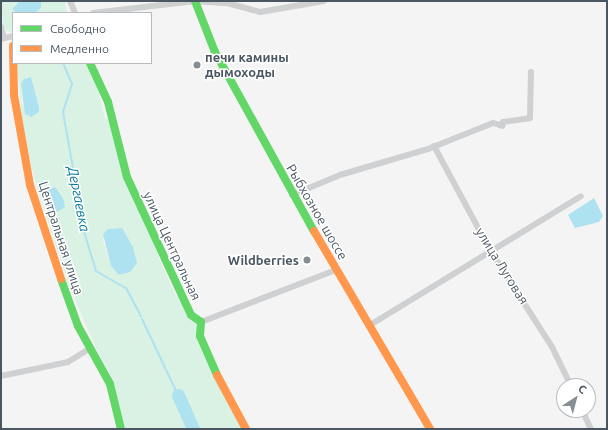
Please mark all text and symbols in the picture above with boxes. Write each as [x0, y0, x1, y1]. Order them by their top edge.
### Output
legend [12, 12, 152, 64]
text: Свободно [50, 22, 106, 35]
text: Медленно [50, 42, 109, 55]
place label: печи камины дымоходы [205, 50, 289, 81]
marker: печи камины дымоходы [192, 60, 202, 70]
street label: Рыбхозное шоссе [283, 161, 351, 263]
water label: Дергаевка [64, 165, 94, 233]
street label: Центральная улица [35, 179, 87, 297]
street label: улица Центральная [140, 189, 204, 303]
street label: улица Луговая [472, 225, 532, 307]
place label: Wildberries [228, 252, 299, 268]
marker: Wildberries [302, 255, 312, 265]
north arrow [556, 378, 596, 418]
text: С [576, 382, 589, 396]

